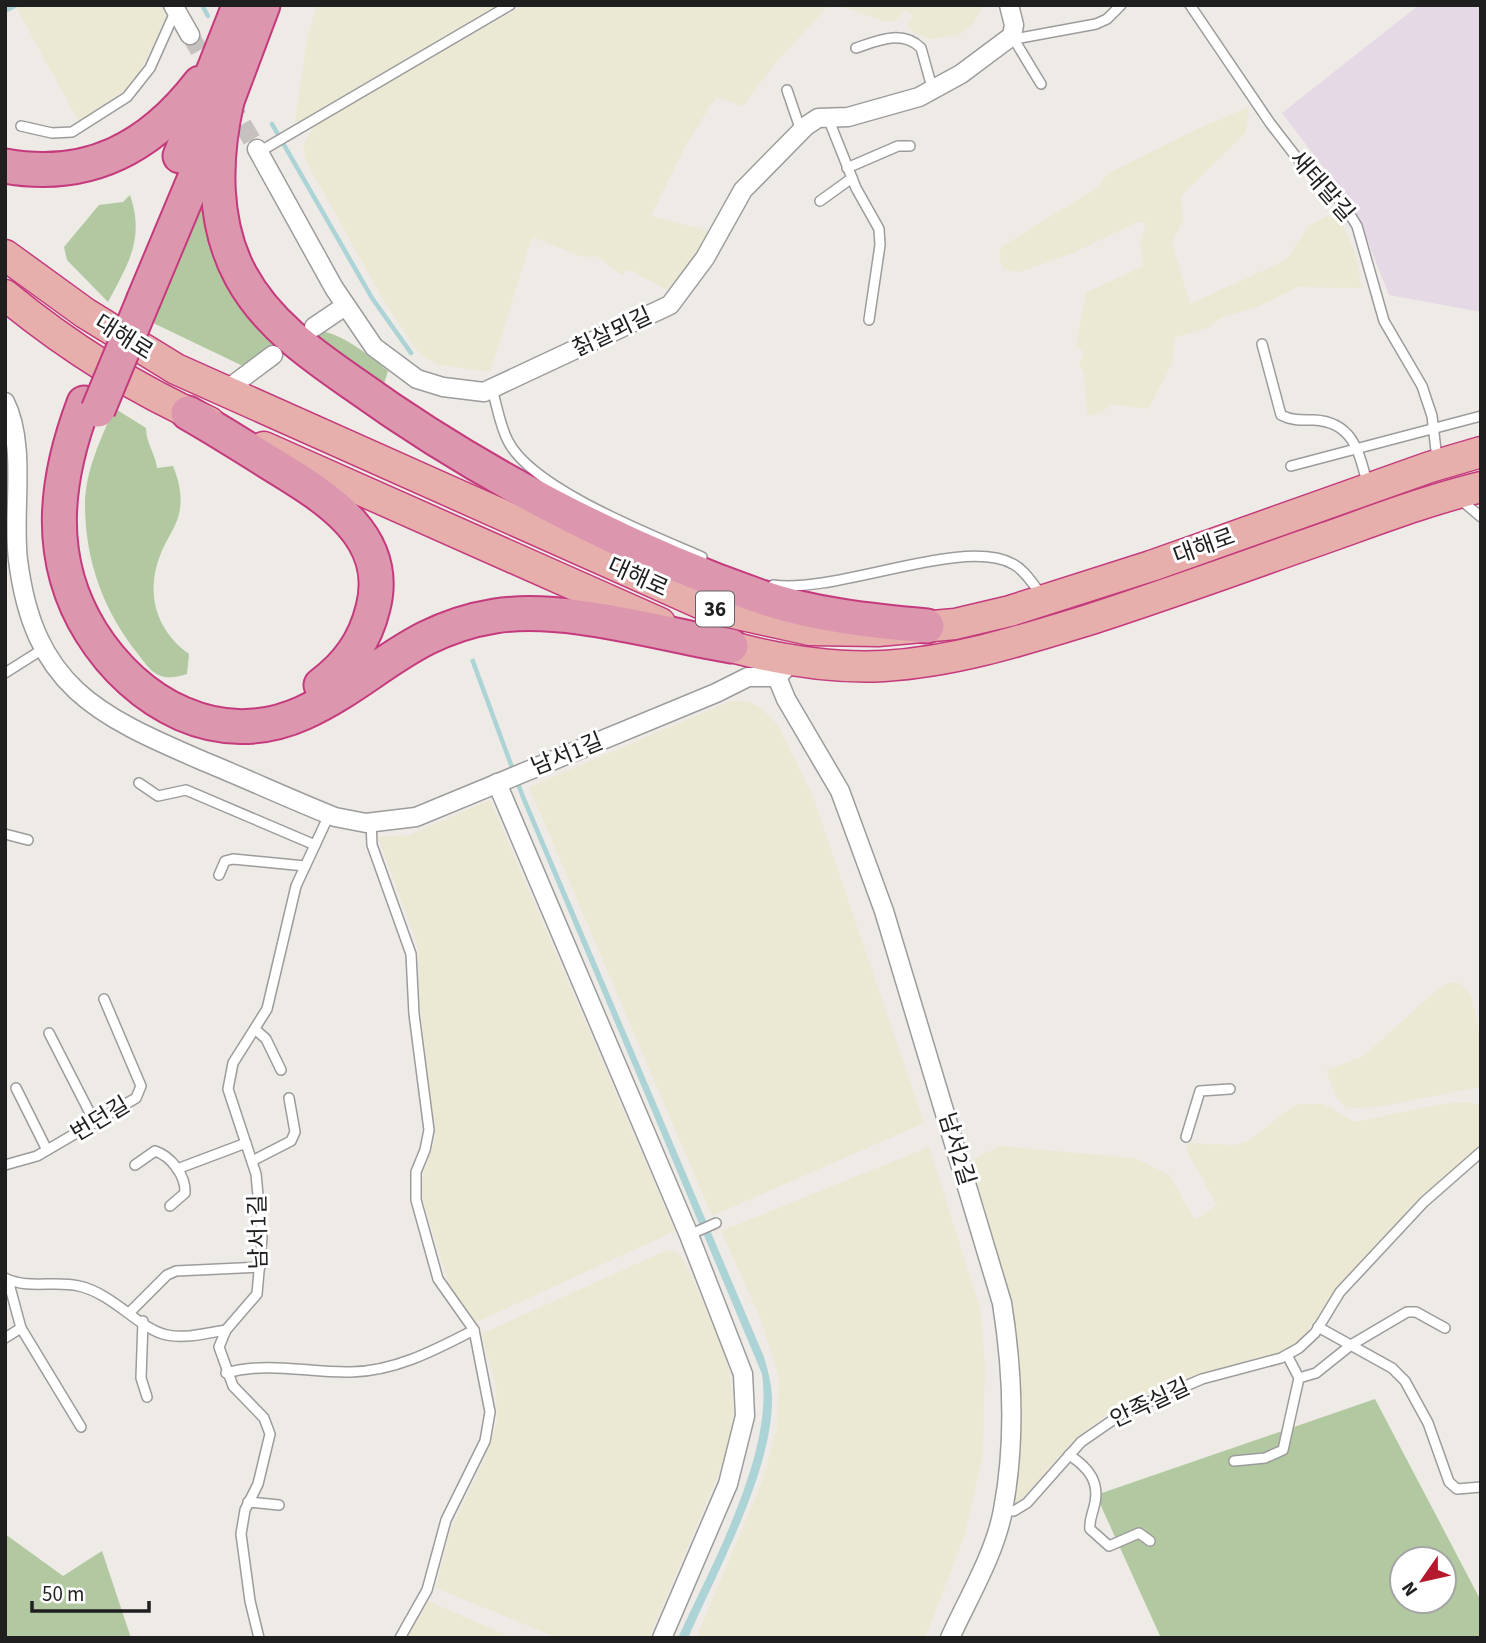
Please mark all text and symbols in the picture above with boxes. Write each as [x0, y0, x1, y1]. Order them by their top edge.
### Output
street label: 새태말길 [1282, 143, 1362, 229]
street label: 칡살뫼길 [567, 299, 657, 365]
street label: 대해로 [88, 306, 160, 368]
street label: 대해로 [1169, 520, 1239, 572]
street label: 대해로 [602, 549, 674, 605]
road number: 36 [696, 592, 734, 626]
street label: 남서1길 [526, 725, 608, 783]
street label: 번던길 [64, 1089, 136, 1149]
street label: 남서2길 [930, 1108, 984, 1190]
street label: 남서1길 [241, 1194, 275, 1270]
street label: 안족실길 [1105, 1370, 1195, 1436]
north arrow [1388, 1545, 1458, 1615]
scale bar [32, 1570, 149, 1614]
text: N [1395, 1576, 1425, 1601]
text: 50 m [42, 1579, 84, 1609]

